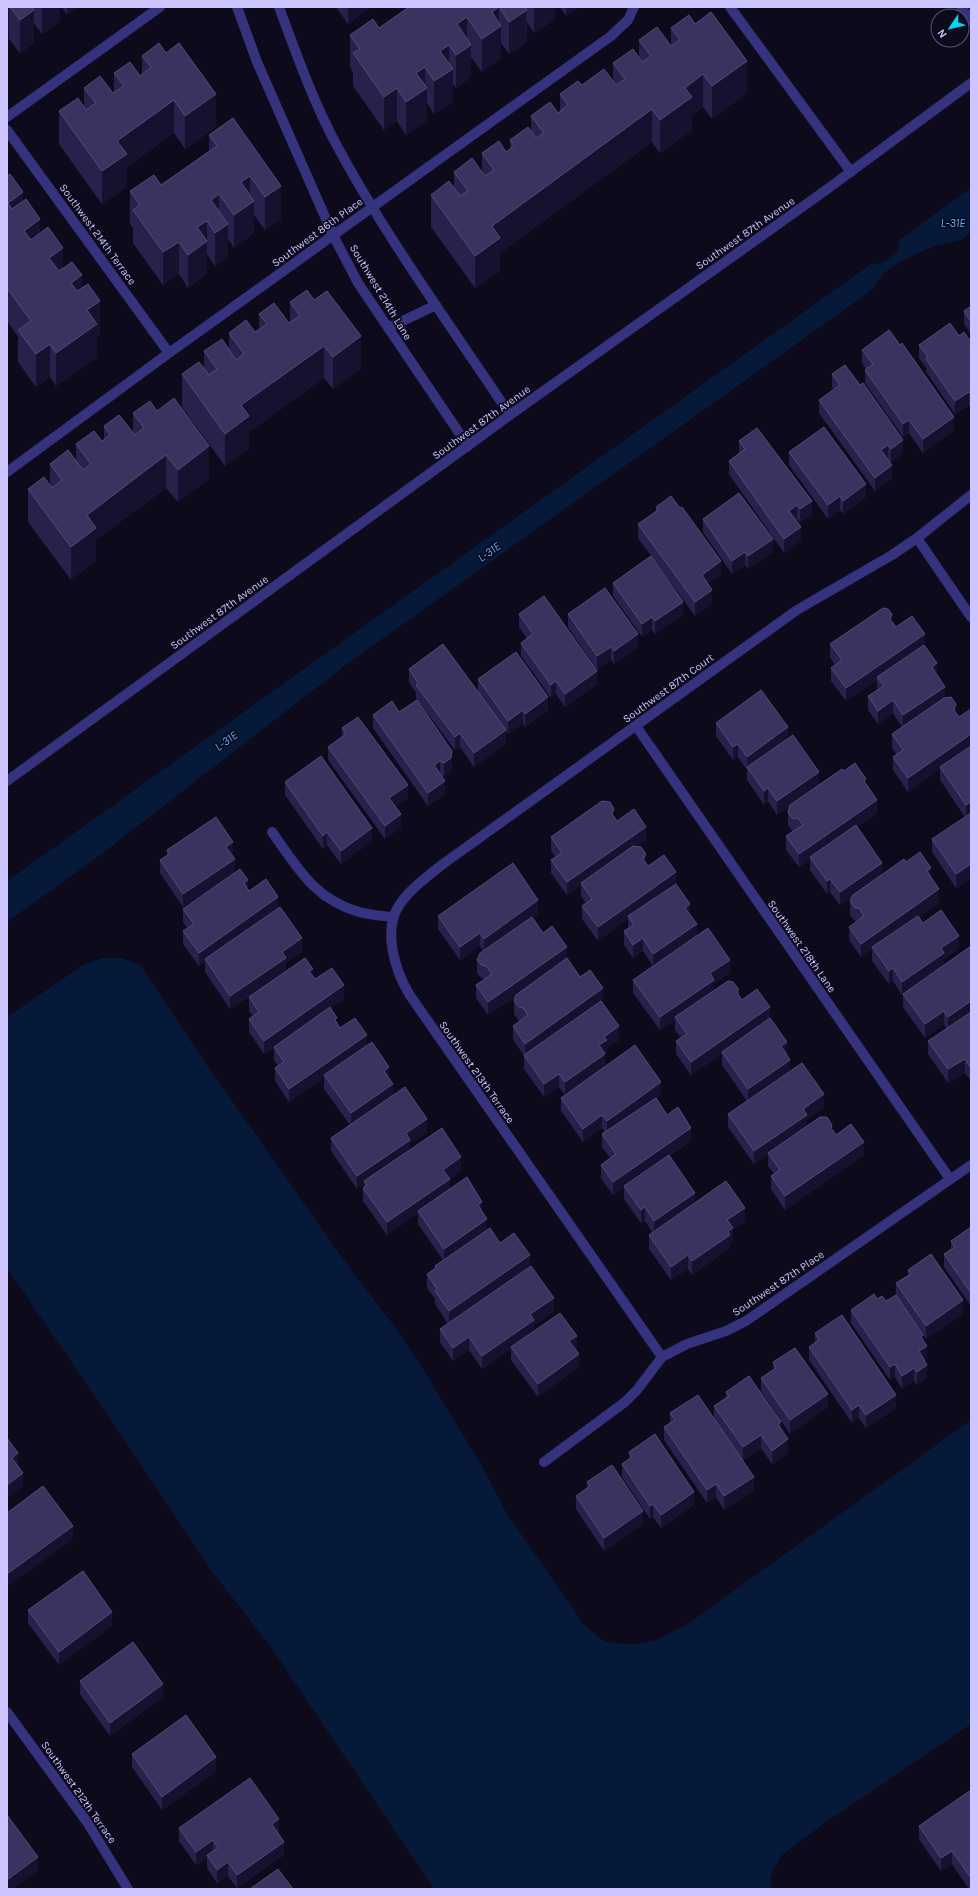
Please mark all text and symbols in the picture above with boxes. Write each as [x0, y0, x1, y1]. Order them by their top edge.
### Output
north arrow [930, 8, 970, 48]
text: N [935, 26, 950, 40]
street label: Southwest 214th Terrace [57, 181, 139, 288]
street label: Southwest 87th Avenue [693, 194, 798, 273]
street label: Southwest 86th Place [269, 195, 366, 270]
water label: L-31E [941, 216, 965, 230]
street label: Southwest 214th Lane [347, 242, 414, 343]
street label: Southwest 87th Avenue [430, 382, 533, 462]
water label: L-31E [475, 539, 503, 565]
street label: Southwest 87th Avenue [168, 572, 271, 652]
street label: Southwest 87th Court [620, 651, 716, 726]
water label: L-31E [212, 728, 240, 754]
street label: Southwest 218th Lane [765, 898, 839, 995]
street label: Southwest 213th Terrace [436, 1019, 517, 1126]
street label: Southwest 87th Place [730, 1248, 827, 1319]
street label: Southwest 212th Terrace [38, 1739, 119, 1846]

